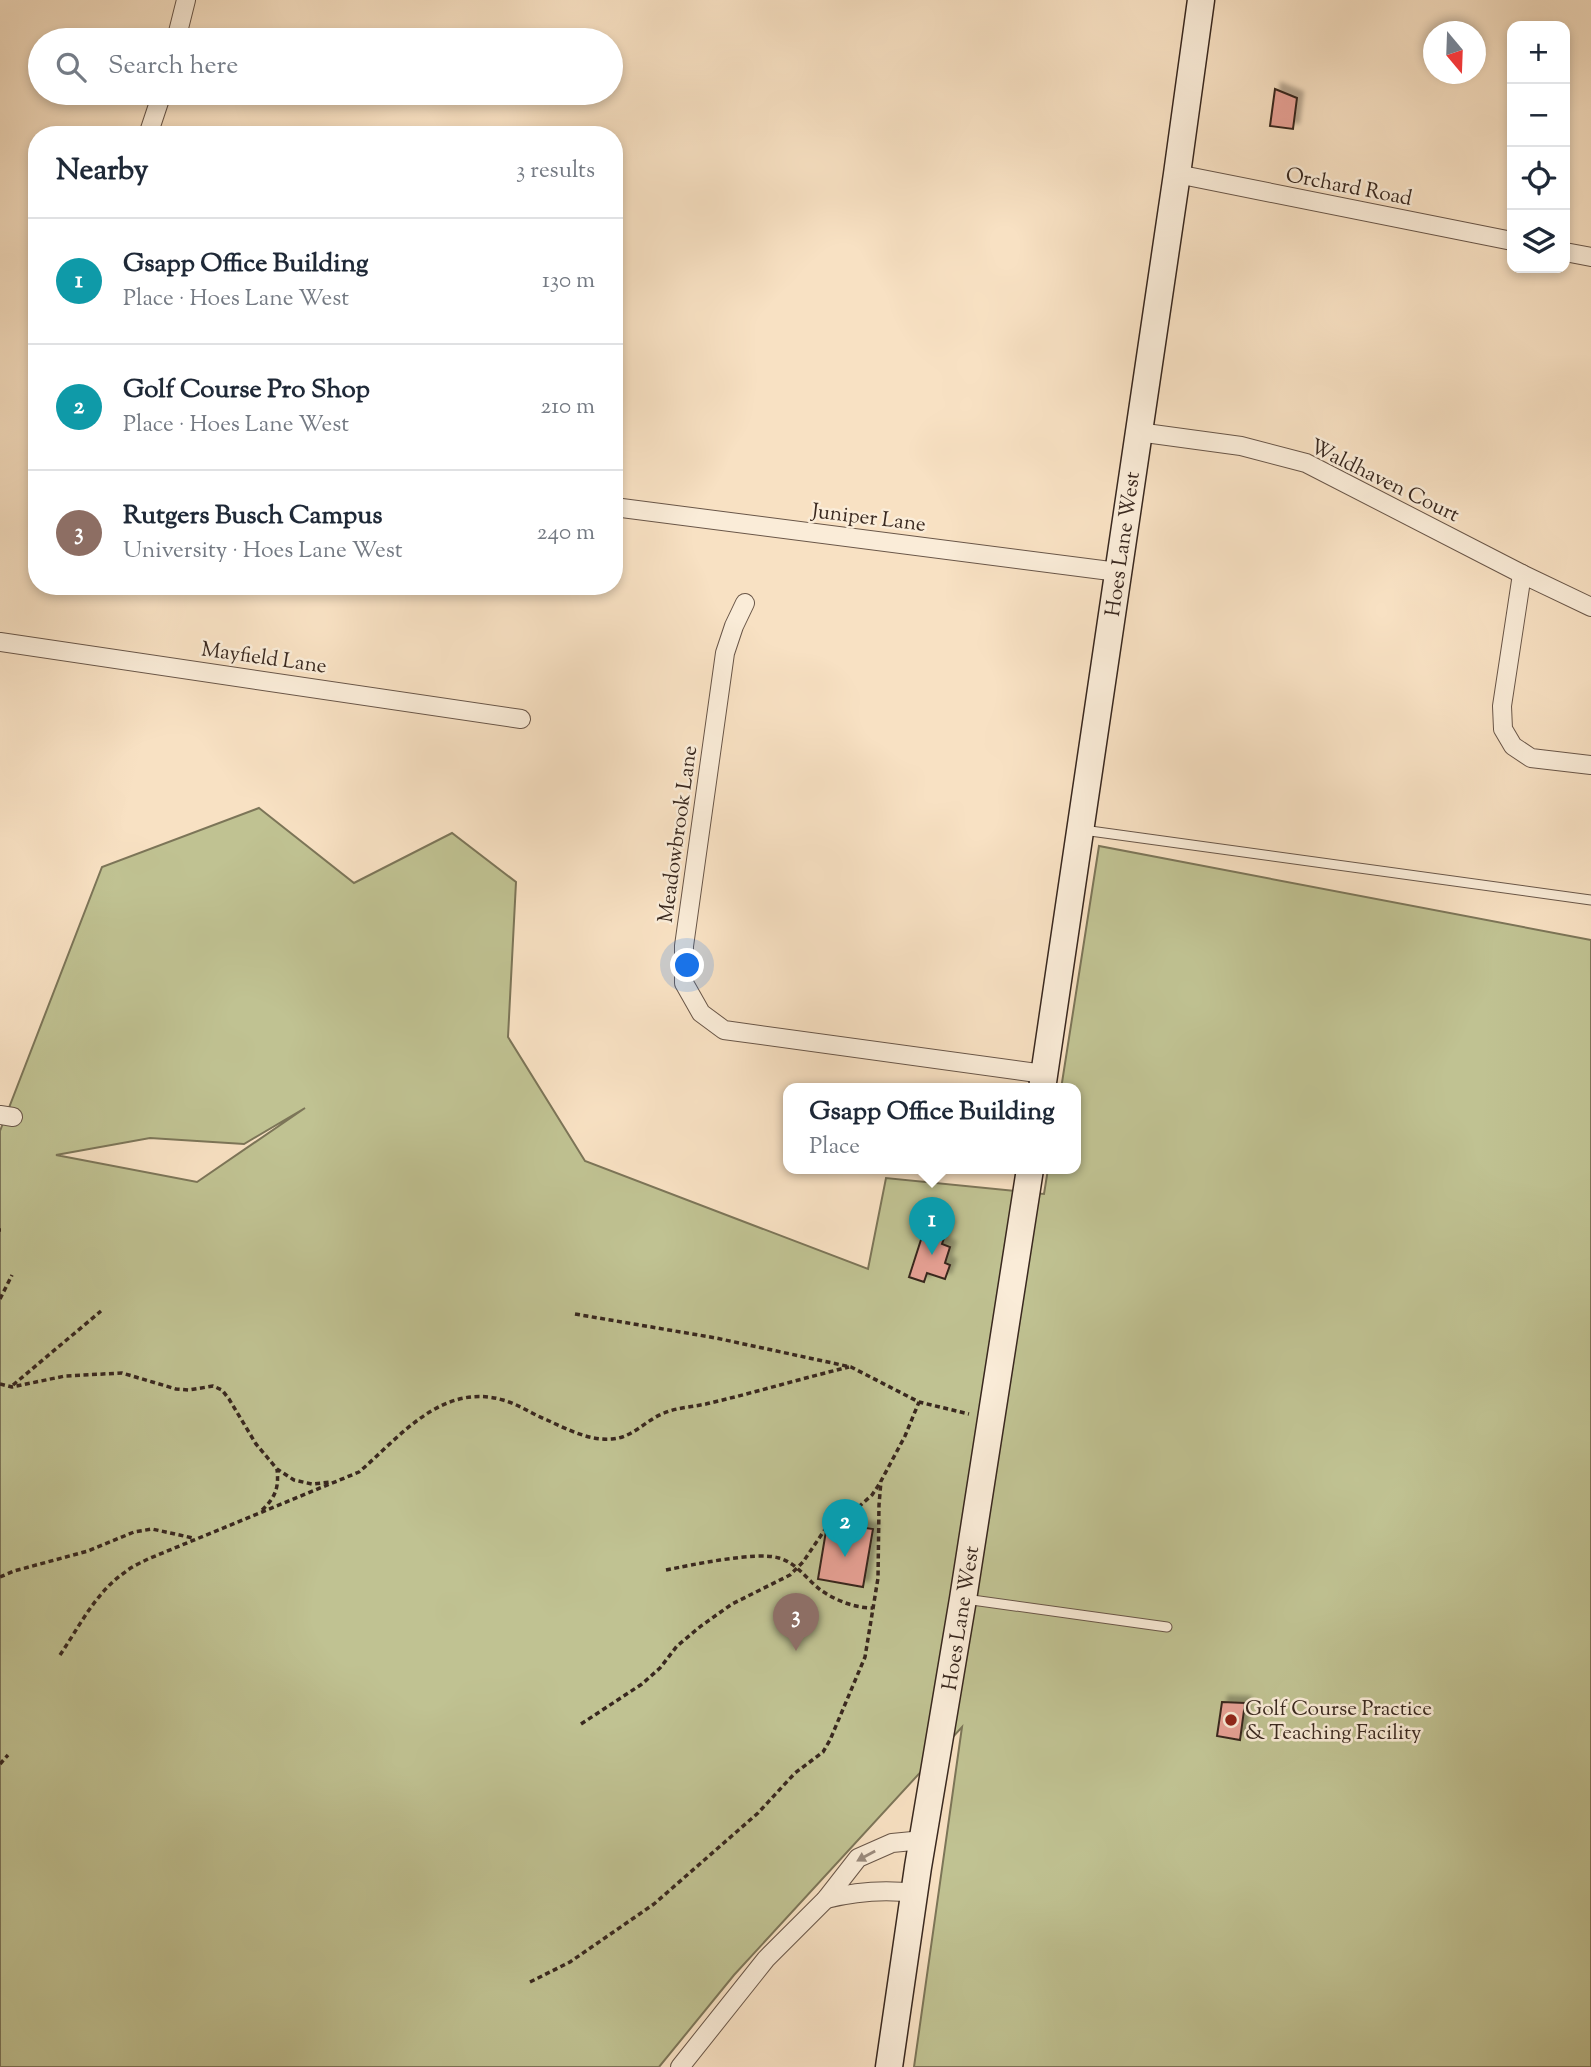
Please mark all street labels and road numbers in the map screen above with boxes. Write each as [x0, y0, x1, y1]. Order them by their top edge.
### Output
street label: Orchard Road [1283, 161, 1415, 215]
street label: Waldhaven Court [1304, 433, 1464, 531]
street label: Hoes Lane West [1099, 470, 1149, 619]
street label: Juniper Lane [809, 497, 927, 541]
street label: Mayfield Lane [199, 635, 328, 683]
street label: Meadowbrook Lane [652, 744, 706, 925]
street label: Hoes Lane West [936, 1544, 988, 1693]

